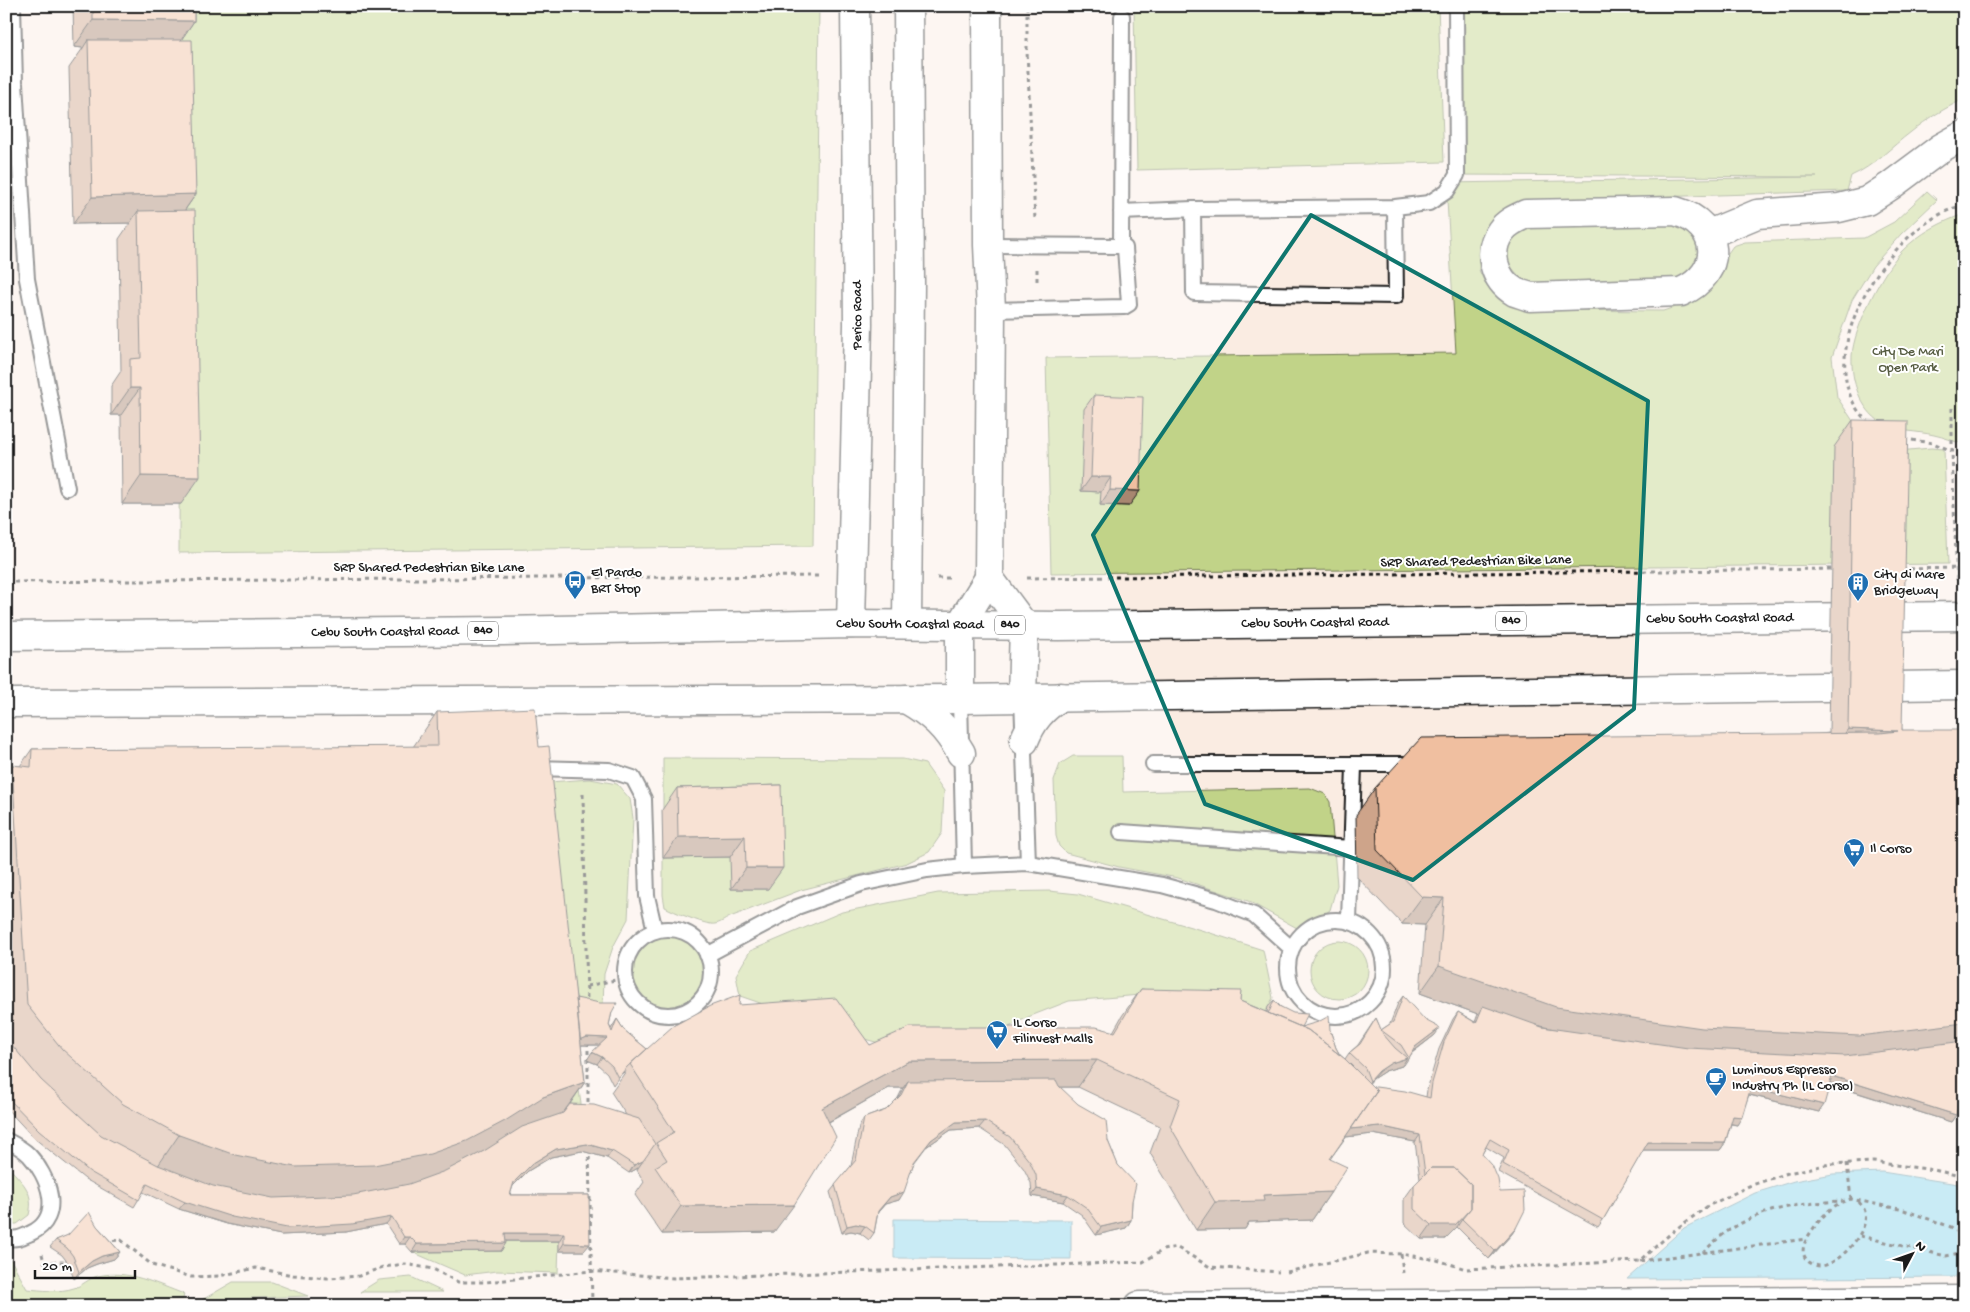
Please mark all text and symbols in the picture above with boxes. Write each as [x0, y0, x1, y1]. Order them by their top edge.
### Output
street label: Perico Road [849, 279, 867, 351]
park label: City De Mari Open Park [1872, 344, 1944, 377]
street label: SRP Shared Pedestrian Bike Lane [1380, 552, 1572, 572]
street label: SRP Shared Pedestrian Bike Lane [333, 560, 525, 577]
place label: El Pardo BRT Stop [590, 565, 642, 598]
place label: City di Mare Bridgeway [1873, 567, 1946, 600]
bus stop icon: El Pardo BRT Stop [563, 569, 587, 600]
building icon: City di Mare Bridgeway [1846, 571, 1870, 602]
street label: Cebu South Coastal Road [1646, 609, 1795, 628]
road number: 840 [1496, 612, 1526, 630]
street label: Cebu South Coastal Road [1241, 614, 1390, 632]
street label: Cebu South Coastal Road [836, 615, 985, 634]
road number: 840 [995, 616, 1025, 634]
road number: 840 [468, 622, 498, 640]
street label: Cebu South Coastal Road [311, 623, 461, 641]
supermarket icon: Il Corso [1842, 837, 1866, 868]
place label: Il Corso [1870, 841, 1912, 858]
place label: IL Corso Filinvest Malls [1012, 1015, 1093, 1048]
supermarket icon: IL Corso Filinvest Malls [985, 1019, 1009, 1050]
place label: Luminous Espresso Industry Ph (IL Corso) [1732, 1062, 1853, 1095]
cafe icon: Luminous Espresso Industry Ph (IL Corso) [1704, 1066, 1728, 1097]
north arrow [1888, 1230, 1938, 1280]
text: N [1911, 1238, 1929, 1256]
scale bar [35, 1247, 135, 1279]
text: 20 m [42, 1258, 72, 1276]

